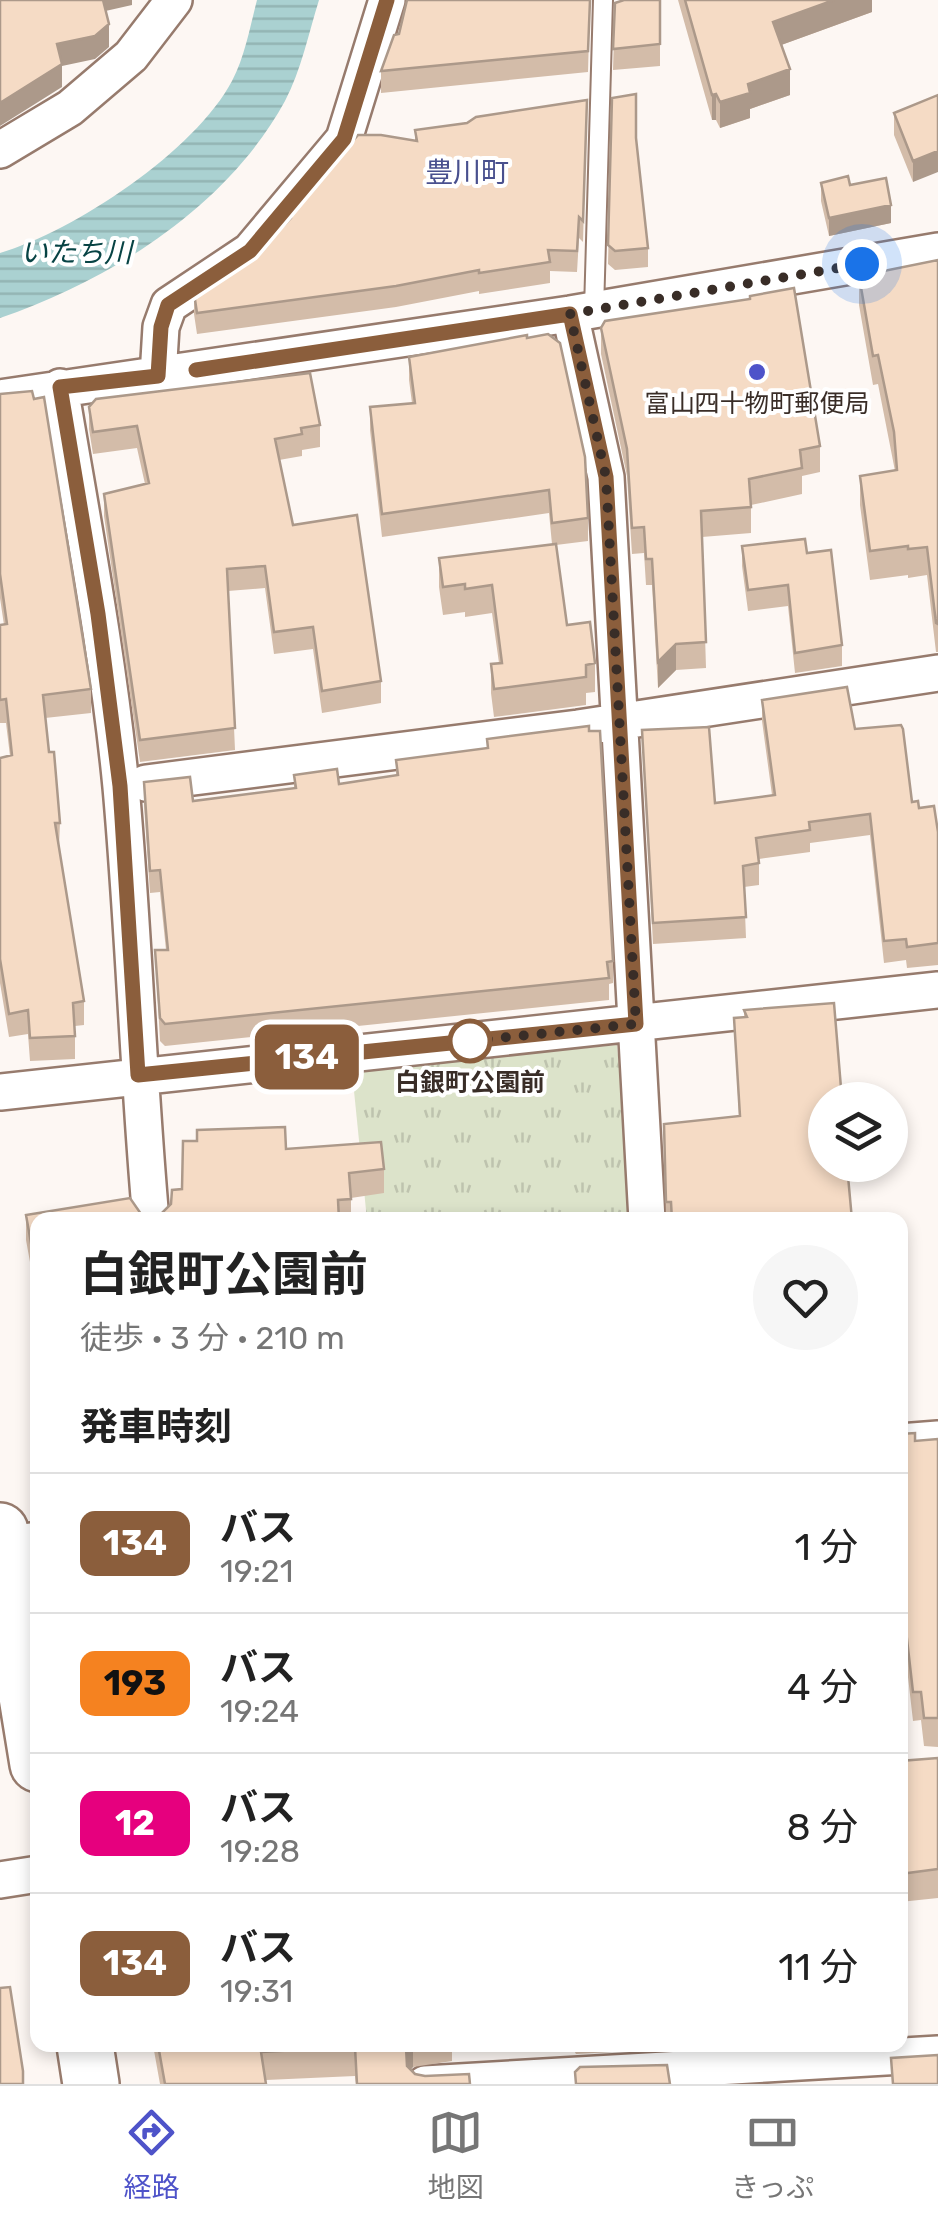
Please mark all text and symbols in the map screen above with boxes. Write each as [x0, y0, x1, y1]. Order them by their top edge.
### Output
district label: 豊川町 [425, 156, 509, 189]
water label: いたち川 [20, 236, 135, 269]
your location [837, 239, 887, 289]
marker: 富山四十物町郵便局 [746, 361, 768, 383]
place label: 富山四十物町郵便局 [644, 389, 870, 418]
marker: 白銀町公園前 [449, 1020, 491, 1062]
line badge: 134 [250, 1024, 364, 1090]
text: 134 [275, 1036, 339, 1078]
place label: 白銀町公園前 [395, 1068, 545, 1097]
map controls [808, 1082, 908, 1182]
button: layers [808, 1082, 908, 1182]
button: heart [753, 1245, 858, 1350]
text: 白銀町公園前 [80, 1246, 368, 1303]
text: 徒歩 · 3 分 · 210 m [80, 1319, 345, 1357]
text: 発車時刻 [80, 1404, 232, 1450]
text: バス [220, 1505, 296, 1551]
text: 134 [103, 1522, 167, 1564]
text: 1 分 [794, 1524, 858, 1570]
text: 19:21 [220, 1552, 293, 1590]
text: バス [220, 1645, 296, 1691]
text: 193 [104, 1662, 166, 1704]
text: 4 分 [787, 1664, 858, 1710]
text: 19:24 [220, 1692, 299, 1730]
text: バス [220, 1785, 296, 1831]
text: 12 [115, 1802, 155, 1844]
text: 8 分 [787, 1804, 858, 1850]
text: 19:28 [220, 1832, 300, 1870]
text: バス [220, 1925, 296, 1971]
text: 134 [103, 1942, 167, 1984]
text: 11 分 [778, 1944, 858, 1990]
text: 19:31 [220, 1972, 293, 2010]
tab: 経路 [124, 2105, 180, 2205]
tab: 地図 [428, 2105, 484, 2205]
tab: きっぷ [731, 2105, 814, 2205]

